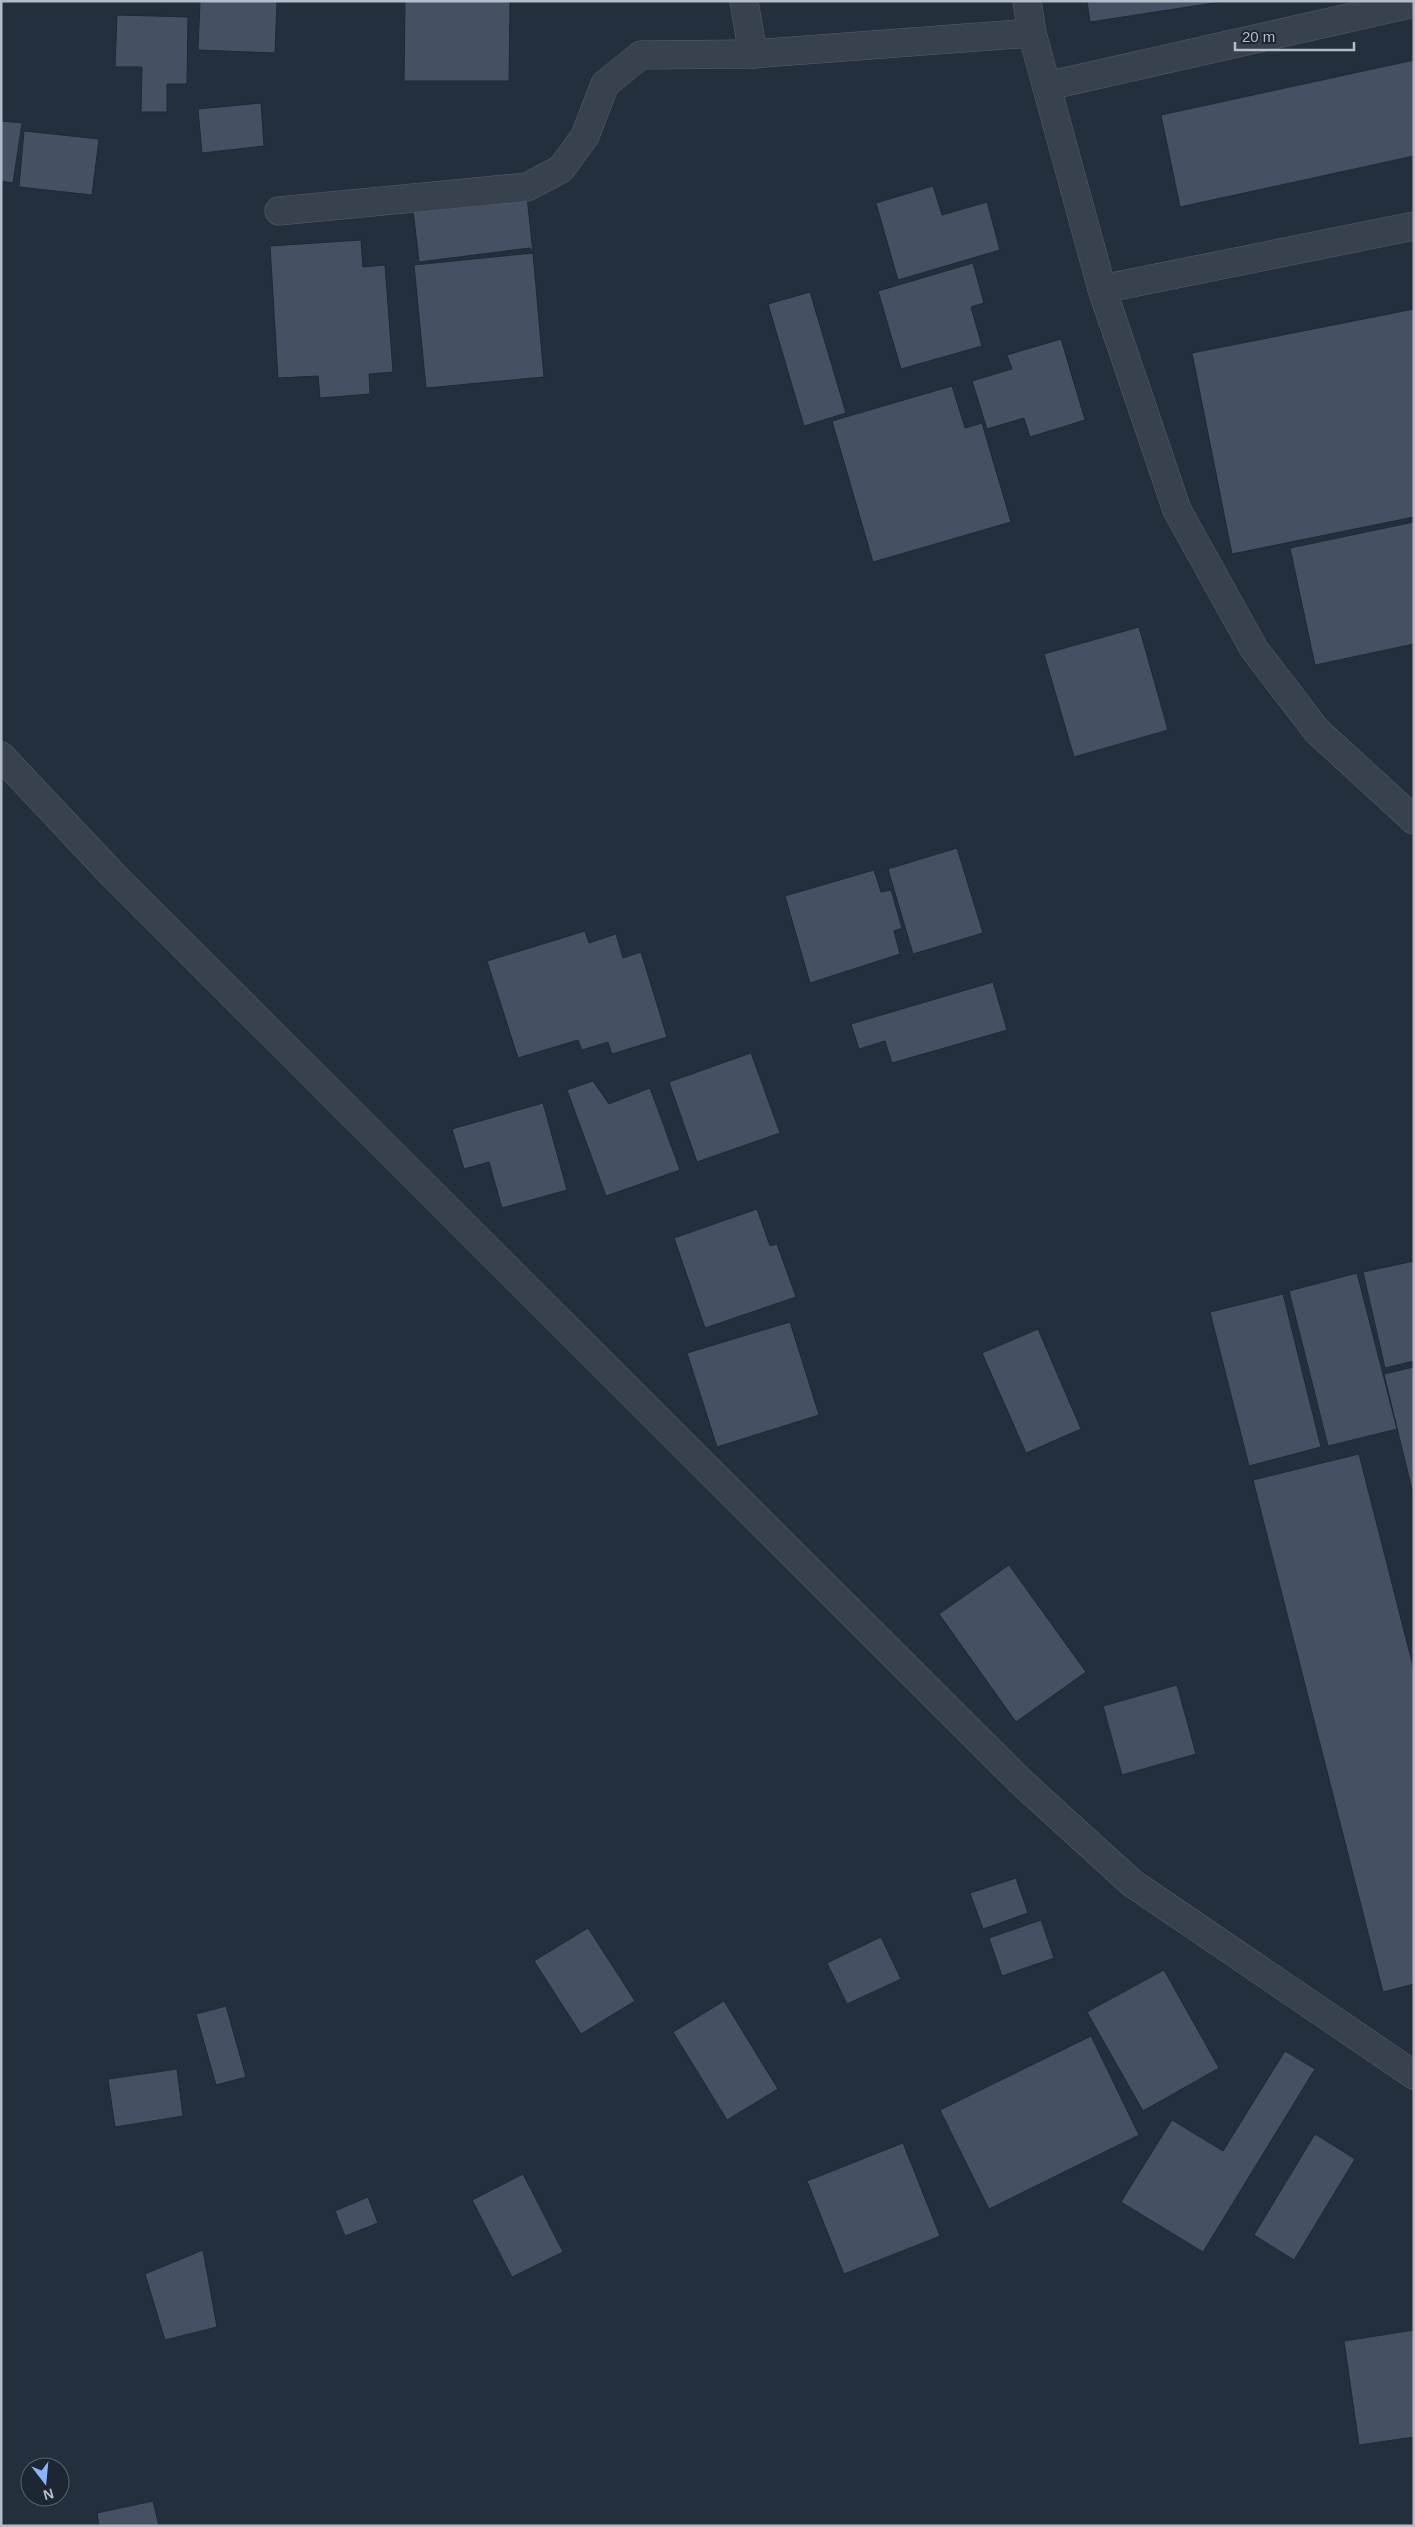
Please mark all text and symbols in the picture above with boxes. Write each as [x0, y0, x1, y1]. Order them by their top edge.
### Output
scale bar [1235, 20, 1354, 52]
text: 20 m [1242, 28, 1275, 45]
north arrow [20, 2457, 70, 2507]
text: N [42, 2485, 56, 2504]

